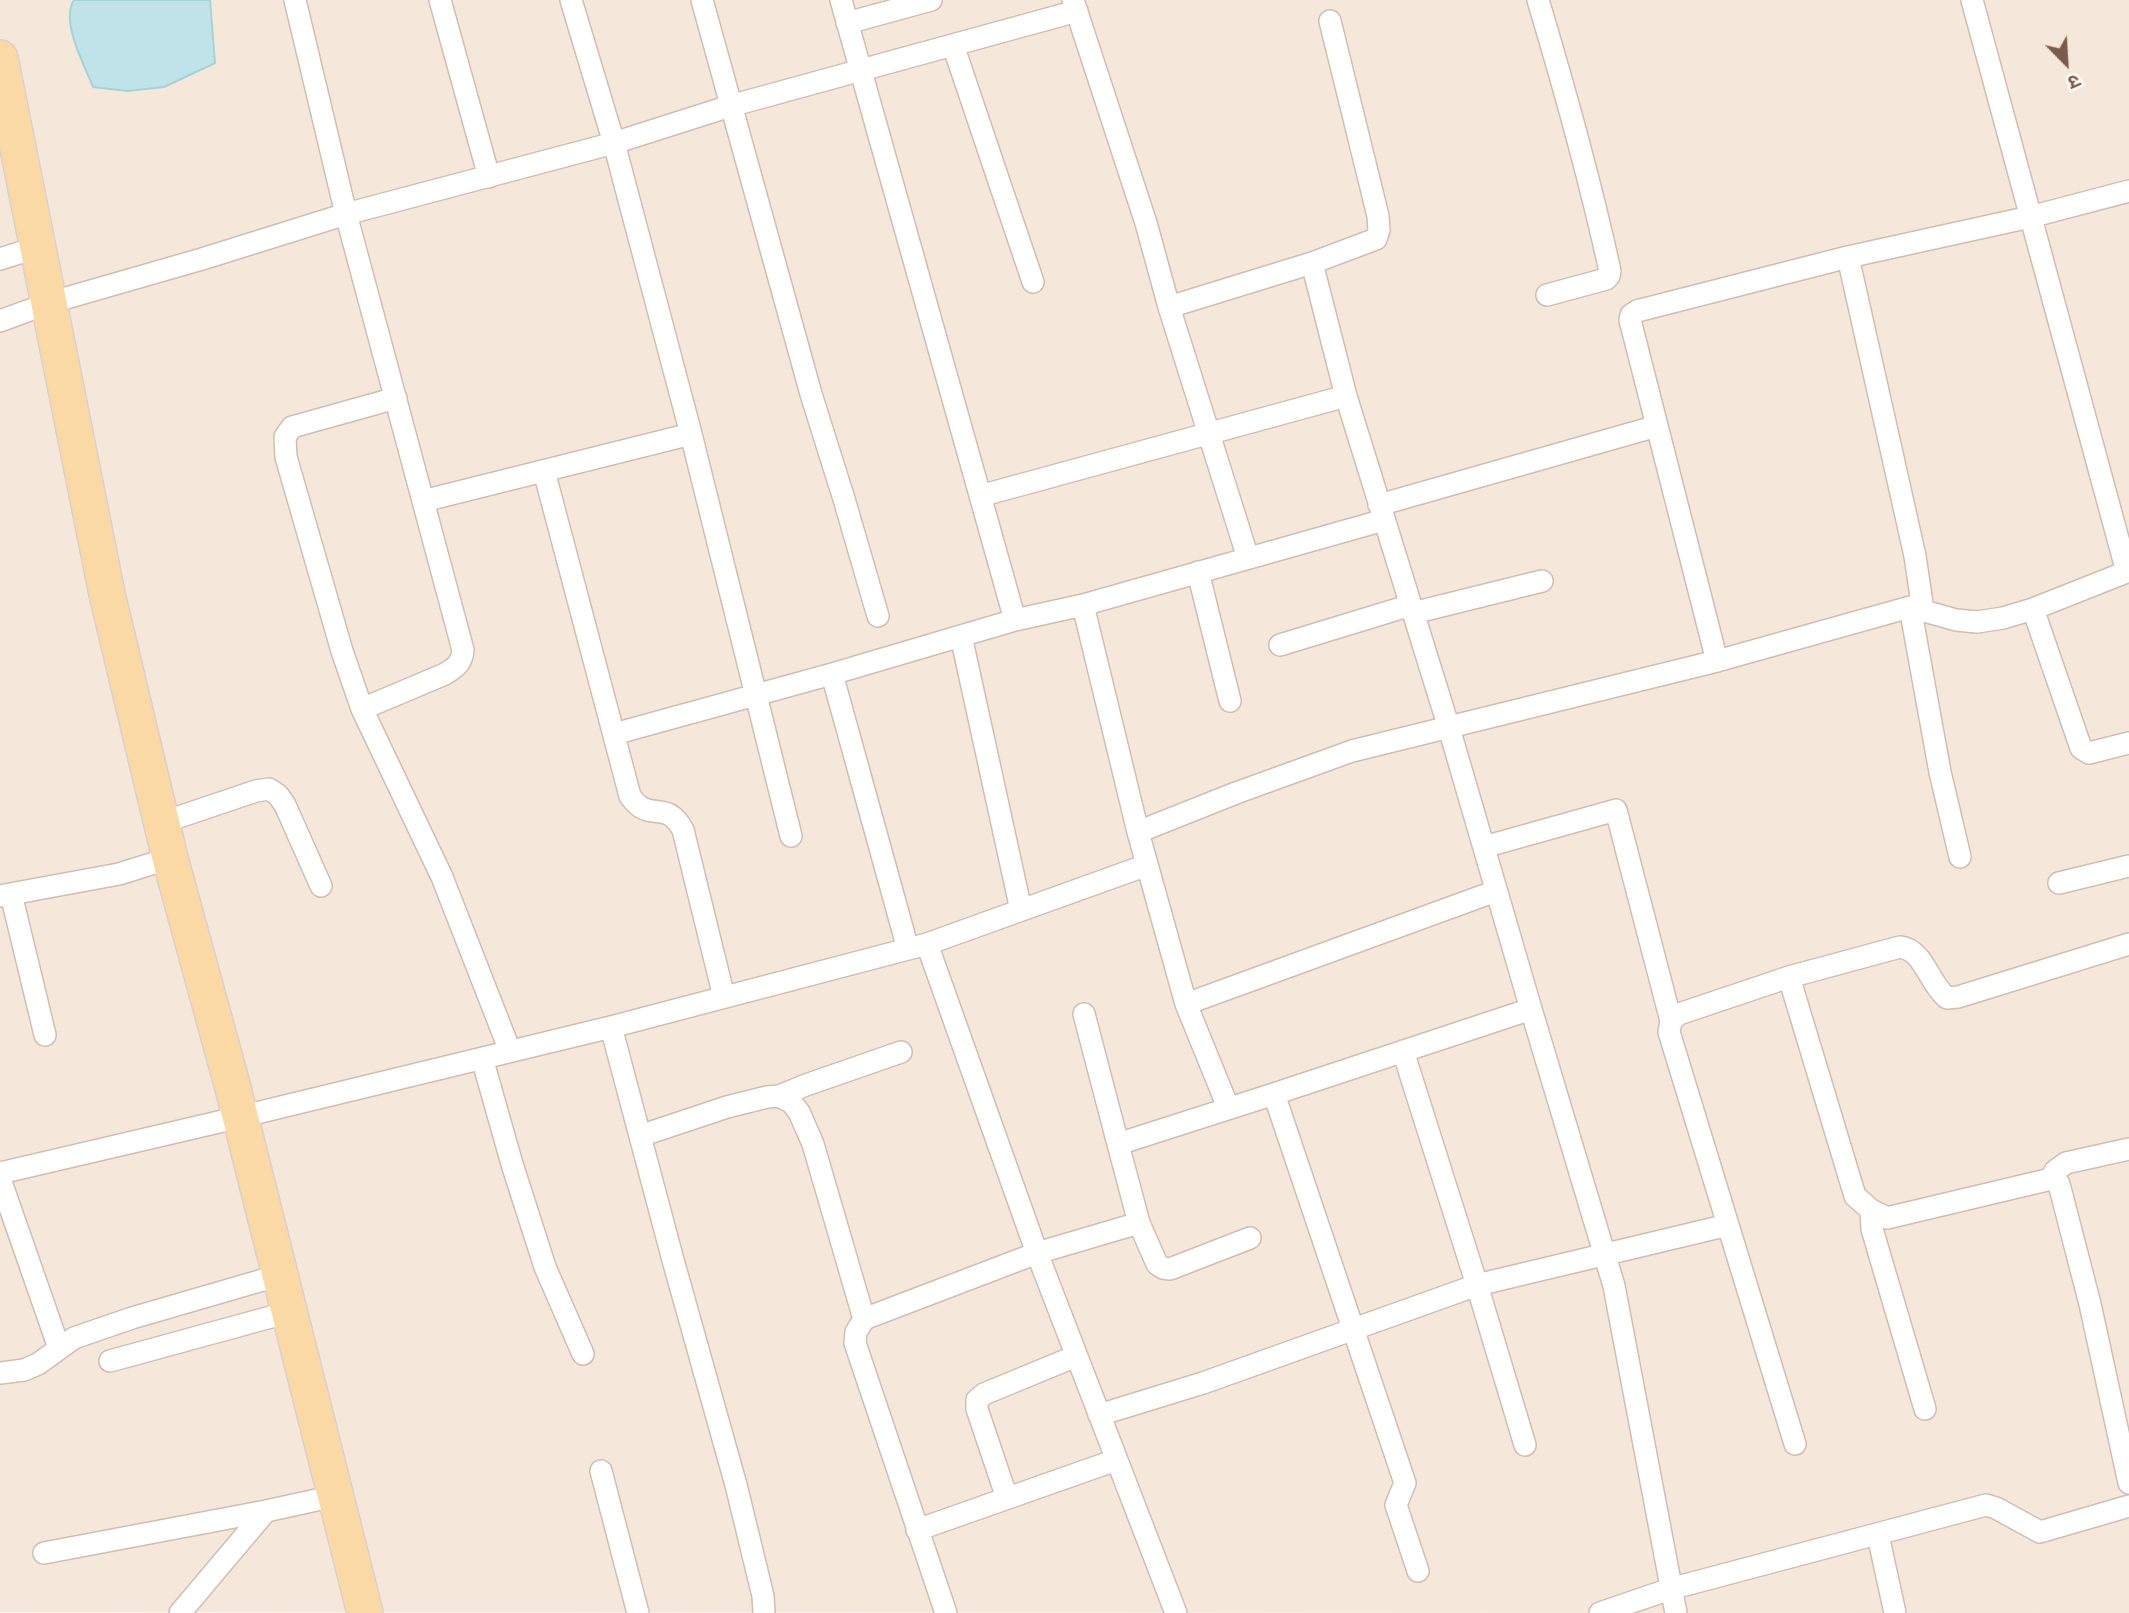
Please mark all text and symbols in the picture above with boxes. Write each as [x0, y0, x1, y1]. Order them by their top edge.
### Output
north arrow [2031, 28, 2101, 98]
text: उ [2065, 70, 2084, 94]

